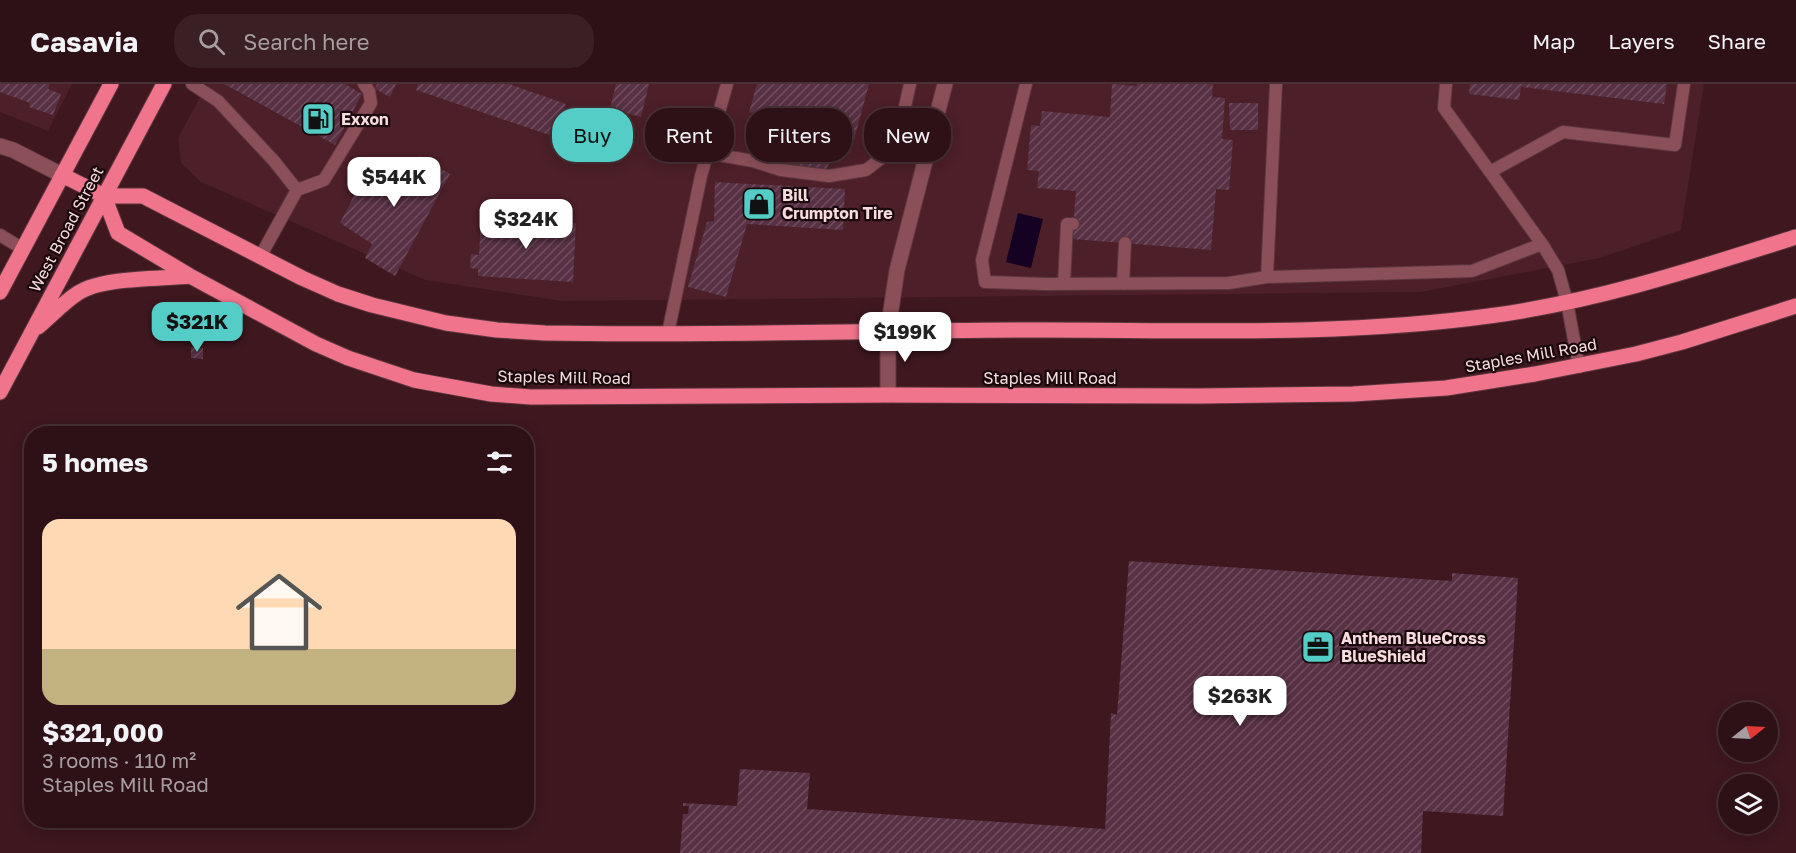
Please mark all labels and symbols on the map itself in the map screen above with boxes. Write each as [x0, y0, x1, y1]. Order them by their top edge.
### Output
fuel station icon: Exxon [300, 101, 336, 137]
place label: Exxon [341, 109, 389, 129]
pin: $544K [352, 157, 436, 208]
street label: West Broad Street [24, 163, 108, 295]
place label: Bill Crumpton Tire [782, 185, 893, 223]
shop icon: Bill Crumpton Tire [741, 186, 777, 222]
pin: $324K [484, 199, 568, 250]
pin: $321K [155, 302, 239, 353]
pin: $199K [863, 312, 947, 363]
street label: Staples Mill Road [1464, 334, 1598, 376]
street label: Staples Mill Road [497, 366, 631, 388]
street label: Staples Mill Road [983, 368, 1117, 388]
place label: Anthem BlueCross BlueShield [1341, 628, 1486, 666]
office icon: Anthem BlueCross BlueShield [1300, 629, 1336, 665]
pin: $263K [1198, 676, 1282, 727]
north arrow [1718, 702, 1778, 762]

